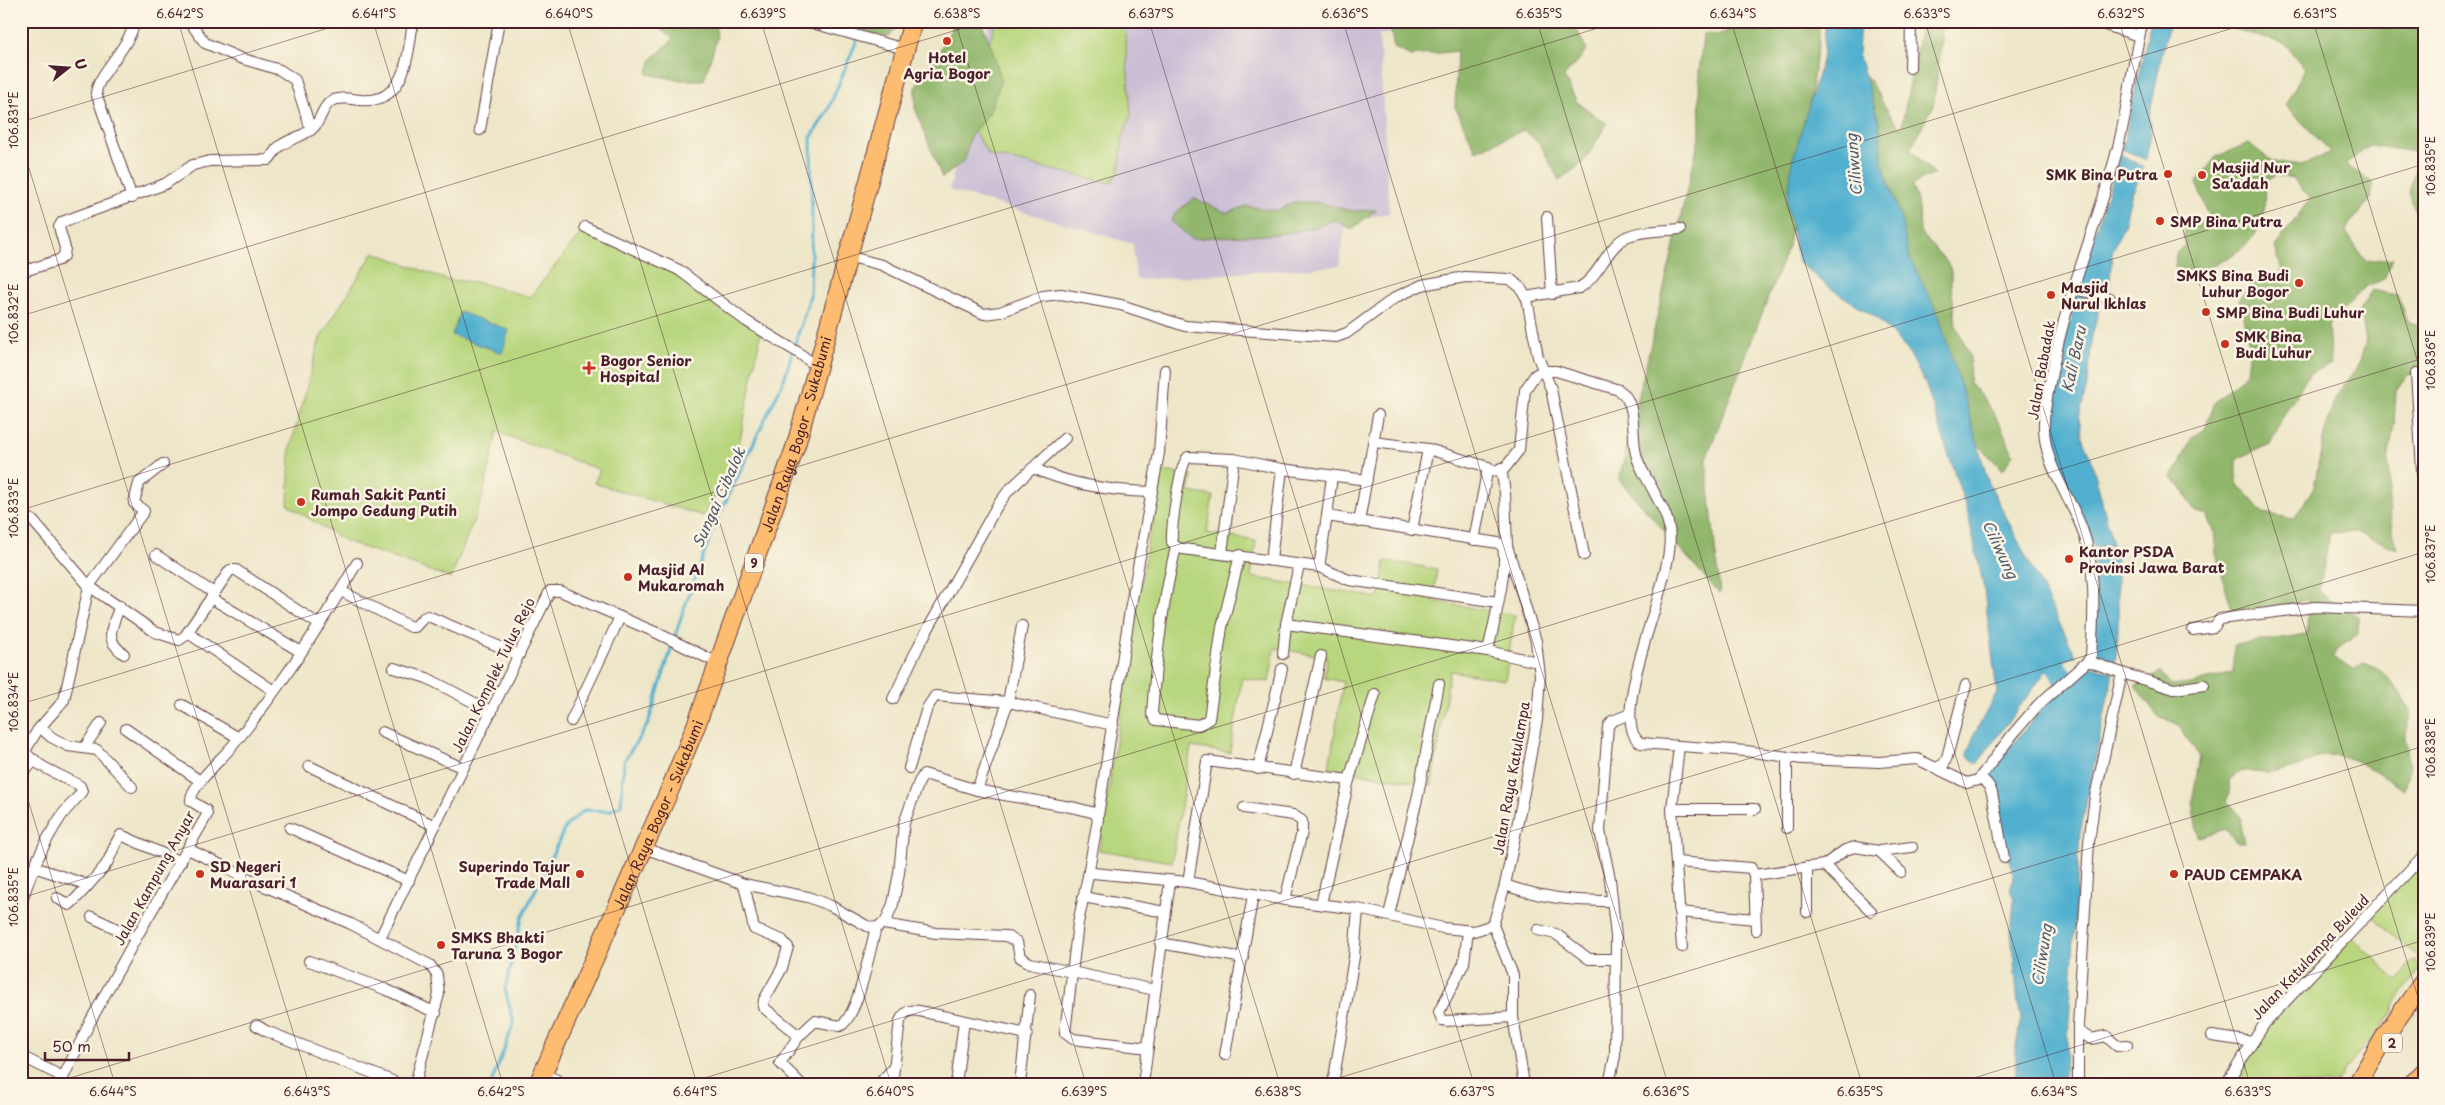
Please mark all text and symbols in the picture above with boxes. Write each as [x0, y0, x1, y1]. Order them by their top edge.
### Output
text: 6.642°S [156, 4, 204, 22]
text: 6.641°S [352, 4, 396, 22]
text: 6.640°S [545, 4, 593, 22]
text: 6.639°S [740, 4, 786, 22]
text: 6.638°S [933, 4, 981, 22]
text: 6.637°S [1128, 4, 1174, 22]
text: 6.636°S [1322, 4, 1368, 22]
text: 6.635°S [1516, 4, 1562, 22]
text: 6.634°S [1709, 4, 1757, 22]
text: 6.633°S [1904, 4, 1950, 22]
text: 6.632°S [2097, 4, 2145, 22]
text: 6.631°S [2293, 4, 2337, 22]
marker: Hotel Agria Bogor [941, 35, 953, 47]
north arrow [42, 42, 92, 92]
place label: Hotel Agria Bogor [904, 47, 991, 84]
text: U [69, 56, 93, 72]
text: 106.831°E [4, 91, 22, 149]
water label: Ciliwung [1839, 132, 1867, 197]
text: 106.835°E [2421, 136, 2439, 196]
place label: Masjid Nur Sa'adah [2212, 157, 2291, 194]
place label: SMK Bina Putra [2046, 164, 2158, 185]
marker: SMK Bina Putra [2162, 168, 2174, 180]
marker: Masjid Nur Sa'adah [2196, 169, 2208, 181]
place label: SMP Bina Putra [2170, 211, 2283, 232]
marker: SMP Bina Putra [2154, 215, 2166, 227]
place label: SMKS Bina Budi Luhur Bogor [2176, 265, 2290, 302]
place label: Masjid Nurul Ikhlas [2061, 277, 2147, 314]
marker: SMKS Bina Budi Luhur Bogor [2293, 277, 2305, 289]
text: 106.832°E [4, 284, 22, 344]
marker: Masjid Nurul Ikhlas [2045, 289, 2057, 301]
place label: SMP Bina Budi Luhur [2216, 302, 2364, 323]
marker: SMP Bina Budi Luhur [2200, 306, 2212, 318]
street label: Jalan Babadak [2022, 318, 2060, 422]
water label: Kali Baru [2055, 322, 2092, 394]
place label: SMK Bina Budi Luhur [2235, 326, 2312, 363]
text: 106.836°E [2421, 330, 2439, 390]
street label: Jalan Raya Bogor - Sukabumi [755, 334, 836, 535]
marker: SMK Bina Budi Luhur [2219, 338, 2231, 350]
place label: Bogor Senior Hospital [600, 350, 692, 387]
marker: Bogor Senior Hospital [582, 361, 596, 375]
water label: Sungai Cibalok [685, 442, 751, 551]
text: 106.833°E [4, 478, 22, 538]
place label: Rumah Sakit Panti Jompo Gedung Putih [311, 484, 457, 521]
marker: Rumah Sakit Panti Jompo Gedung Putih [295, 496, 307, 508]
water label: Ciliwung [1977, 516, 2025, 583]
text: 106.837°E [2421, 524, 2439, 584]
place label: Kantor PSDA Provinsi Jawa Barat [2079, 541, 2225, 578]
marker: Kantor PSDA Provinsi Jawa Barat [2063, 553, 2075, 565]
road number: 9 [745, 554, 763, 572]
place label: Masjid Al Mukaromah [638, 559, 724, 596]
marker: Masjid Al Mukaromah [622, 571, 634, 583]
street label: Jalan Komplek Tulus Rejo [446, 594, 540, 756]
text: 106.834°E [4, 672, 22, 732]
street label: Jalan Raya Katulampa [1487, 699, 1535, 857]
street label: Jalan Raya Bogor - Sukabumi [607, 717, 708, 912]
text: 106.838°E [2421, 718, 2439, 778]
street label: Jalan Kampung Anyar [108, 806, 200, 949]
place label: SD Negeri Muarasari 1 [210, 856, 296, 893]
place label: Superindo Tajur Trade Mall [459, 856, 571, 893]
place label: PAUD CEMPAKA [2184, 864, 2302, 885]
text: 106.835°E [4, 867, 22, 927]
marker: SD Negeri Muarasari 1 [194, 868, 206, 880]
marker: Superindo Tajur Trade Mall [574, 868, 586, 880]
marker: PAUD CEMPAKA [2168, 868, 2180, 880]
street label: Jalan Katulampa Buleud [2246, 890, 2374, 1024]
text: 106.839°E [2421, 912, 2439, 972]
water label: Ciliwung [2025, 921, 2057, 988]
place label: SMKS Bhakti Taruna 3 Bogor [451, 927, 563, 964]
marker: SMKS Bhakti Taruna 3 Bogor [435, 939, 447, 951]
scale bar [45, 1030, 129, 1062]
text: 50 m [52, 1034, 91, 1057]
road number: 2 [2382, 1034, 2402, 1052]
text: 6.644°S [89, 1082, 137, 1100]
text: 6.643°S [284, 1082, 330, 1100]
text: 6.642°S [477, 1082, 525, 1100]
text: 6.641°S [673, 1082, 717, 1100]
text: 6.640°S [866, 1082, 914, 1100]
text: 6.639°S [1061, 1082, 1107, 1100]
text: 6.638°S [1254, 1082, 1302, 1100]
text: 6.637°S [1449, 1082, 1495, 1100]
text: 6.636°S [1643, 1082, 1689, 1100]
text: 6.635°S [1837, 1082, 1883, 1100]
text: 6.634°S [2030, 1082, 2078, 1100]
text: 6.633°S [2225, 1082, 2271, 1100]

